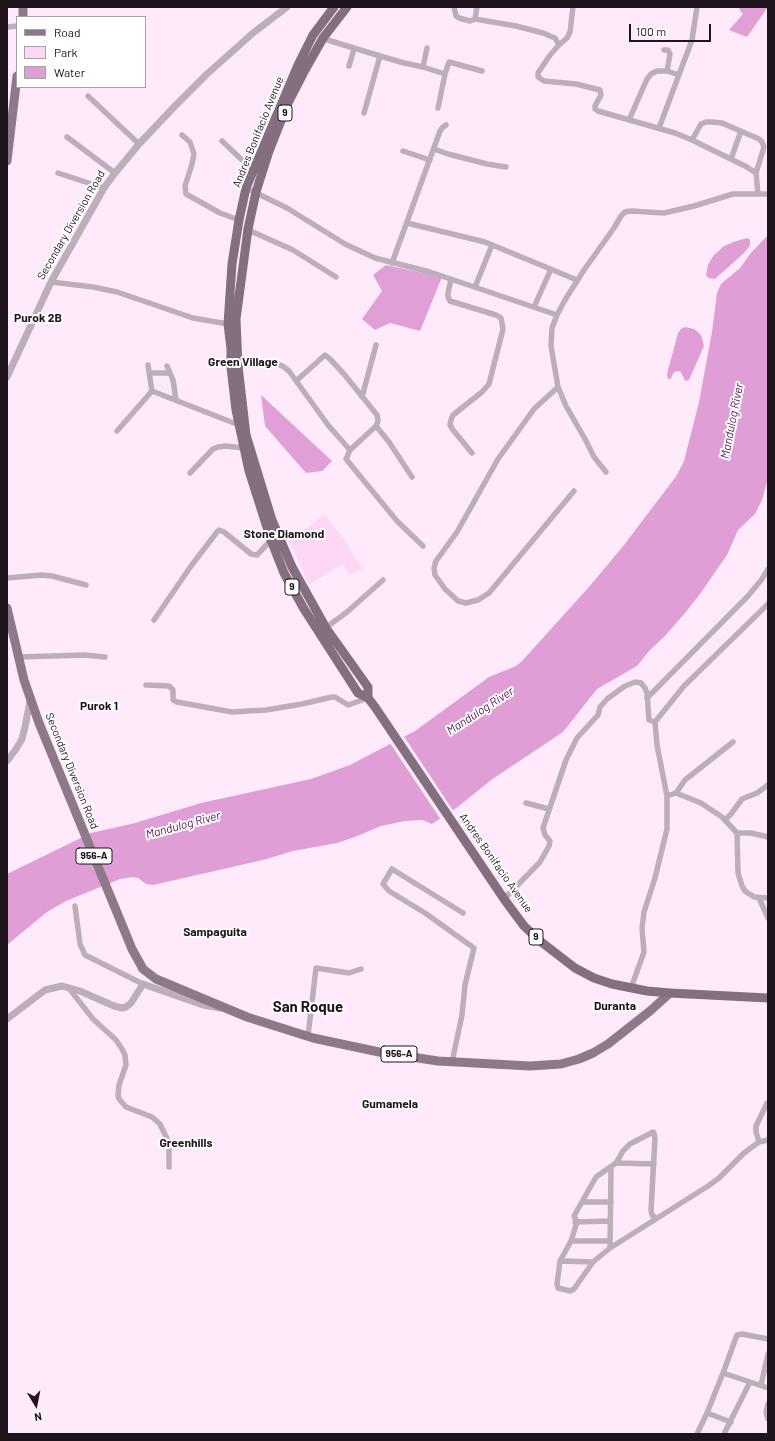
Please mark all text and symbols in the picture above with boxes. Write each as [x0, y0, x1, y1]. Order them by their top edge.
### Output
legend [16, 16, 146, 88]
scale bar [631, 16, 713, 42]
text: 100 m [636, 24, 666, 38]
text: Road [54, 25, 81, 39]
text: Park [54, 45, 78, 59]
text: Water [54, 65, 85, 79]
street label: Andres Bonifacio Avenue [230, 75, 286, 189]
road number: 9 [278, 105, 292, 121]
street label: Secondary Diversion Road [34, 168, 108, 282]
district label: Purok 2B [14, 311, 62, 325]
district label: Green Village [208, 355, 278, 369]
water label: Mandulog River [718, 382, 746, 460]
district label: Stone Diamond [244, 527, 324, 541]
road number: 9 [285, 579, 299, 595]
water label: Mandulog River [444, 684, 516, 738]
district label: Purok 1 [80, 699, 118, 713]
street label: Secondary Diversion Road [43, 711, 101, 831]
water label: Mandulog River [144, 808, 222, 842]
street label: Andres Bonifacio Avenue [457, 811, 535, 915]
road number: 956-A [76, 848, 112, 864]
district label: Sampaguita [183, 925, 247, 939]
road number: 9 [529, 929, 543, 945]
district label: San Roque [273, 998, 343, 1016]
district label: Duranta [594, 999, 636, 1013]
road number: 956-A [381, 1046, 417, 1062]
district label: Gumamela [362, 1097, 418, 1111]
district label: Greenhills [160, 1136, 212, 1150]
north arrow [16, 1385, 56, 1425]
text: N [33, 1410, 43, 1424]

